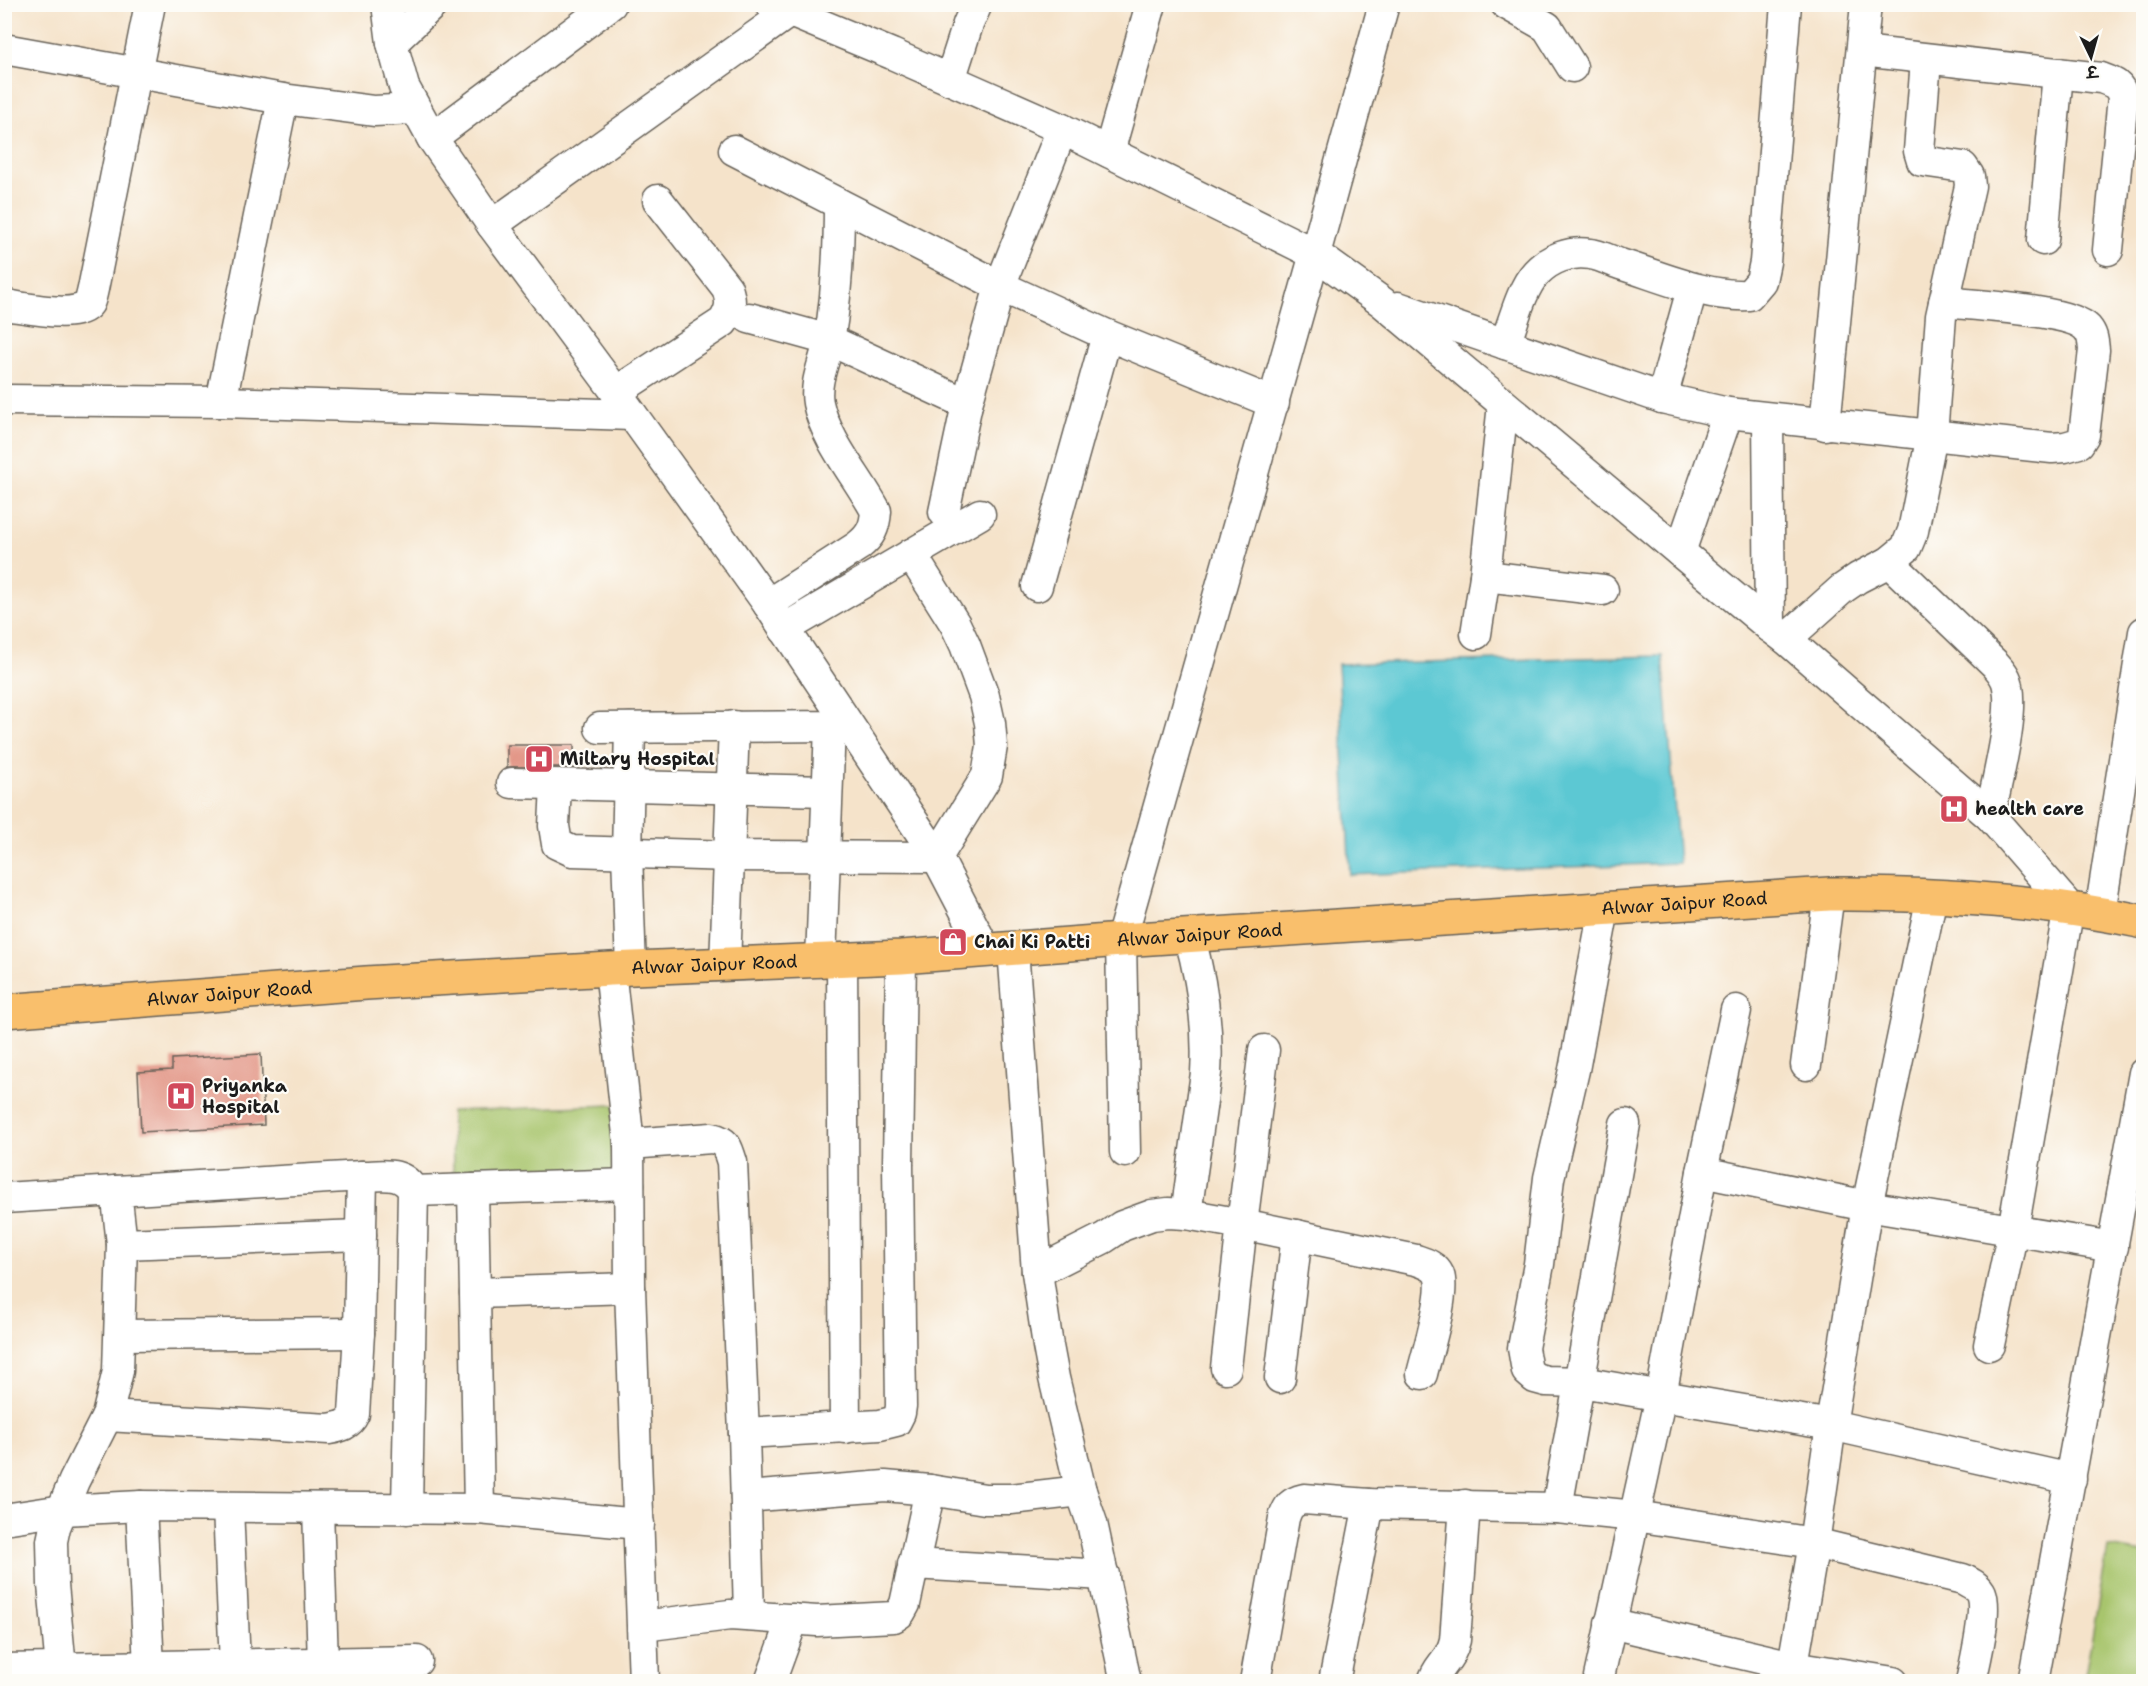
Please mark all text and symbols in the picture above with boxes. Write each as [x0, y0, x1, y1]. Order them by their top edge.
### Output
north arrow [2061, 27, 2121, 87]
text: उ [2085, 60, 2100, 82]
hospital icon: Miltary Hospital [523, 743, 555, 775]
place label: Miltary Hospital [560, 747, 715, 771]
hospital icon: health care [1938, 793, 1970, 825]
place label: health care [1975, 797, 2084, 821]
street label: Alwar Jaipur Road [1601, 886, 1768, 921]
street label: Alwar Jaipur Road [1116, 918, 1283, 952]
shop icon: Chai Ki Patti [937, 926, 969, 958]
place label: Chai Ki Patti [974, 930, 1090, 954]
street label: Alwar Jaipur Road [631, 949, 798, 980]
street label: Alwar Jaipur Road [146, 975, 313, 1012]
place label: Priyanka Hospital [202, 1074, 288, 1119]
hospital icon: Priyanka Hospital [165, 1080, 197, 1112]

